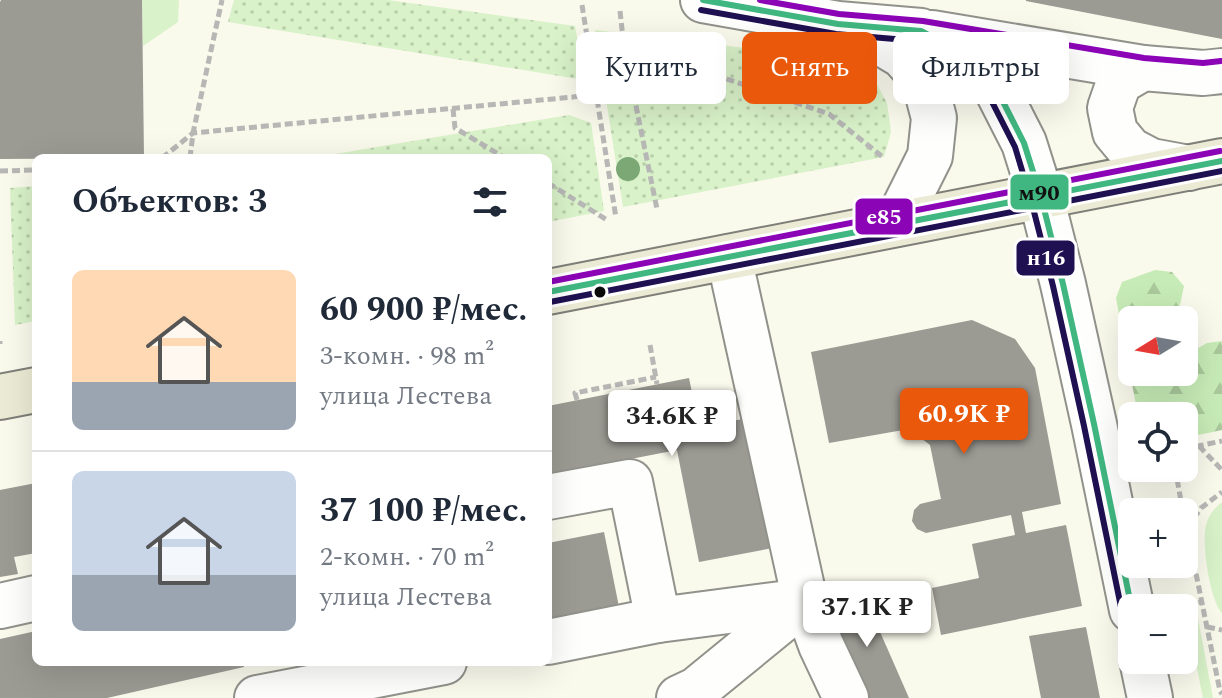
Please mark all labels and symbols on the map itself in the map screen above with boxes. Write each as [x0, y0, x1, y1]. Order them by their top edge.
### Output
line badge: м90 [1009, 173, 1070, 211]
text: м90 [1019, 177, 1060, 210]
line badge: е85 [854, 197, 914, 236]
text: е85 [866, 201, 902, 234]
line badge: н16 [1015, 239, 1076, 277]
text: н16 [1027, 242, 1065, 275]
unlabelled marker [592, 284, 608, 300]
north arrow [1118, 306, 1198, 386]
pin: 60.9K ₽ [890, 388, 1038, 456]
pin: 34.6K ₽ [598, 390, 746, 458]
pin: 37.1K ₽ [793, 581, 941, 649]

